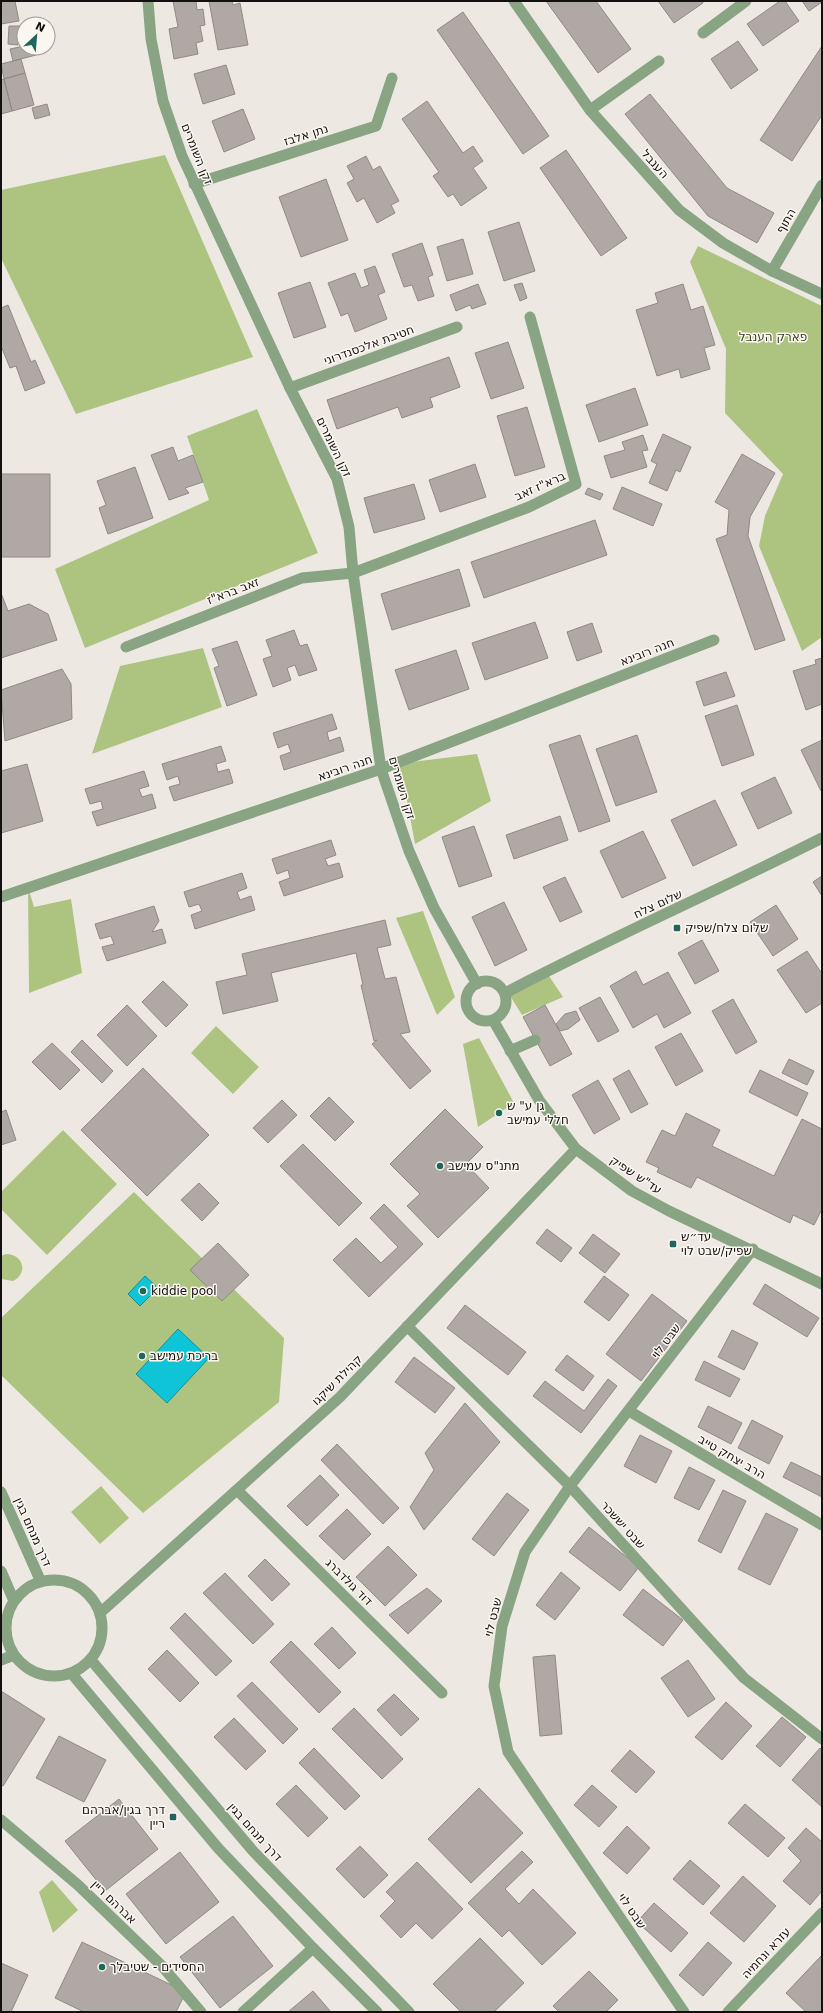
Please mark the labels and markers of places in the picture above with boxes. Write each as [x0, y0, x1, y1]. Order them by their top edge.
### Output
place label: שלום צלח/שפיק [685, 921, 768, 935]
marker: שלום צלח/שפיק [672, 923, 682, 933]
place label: גן ע" ש חללי עמישב [507, 1099, 569, 1127]
marker: גן ע" ש חללי עמישב [494, 1108, 504, 1118]
place label: מתנ"ס עמישב [448, 1159, 520, 1173]
marker: מתנ"ס עמישב [435, 1161, 445, 1171]
place label: עד״ש שפיק/שבט לוי [681, 1230, 752, 1258]
marker: עד״ש שפיק/שבט לוי [668, 1239, 678, 1249]
place label: kiddie pool [151, 1284, 217, 1298]
marker: kiddie pool [138, 1286, 148, 1296]
place label: בריכת עמישב [150, 1349, 218, 1363]
marker: בריכת עמישב [137, 1351, 147, 1361]
place label: דרך בגין/אברהם ריין [82, 1803, 165, 1831]
marker: דרך בגין/אברהם ריין [168, 1812, 178, 1822]
place label: החסידים - שטיבלך [110, 1960, 204, 1974]
marker: החסידים - שטיבלך [97, 1962, 107, 1972]

